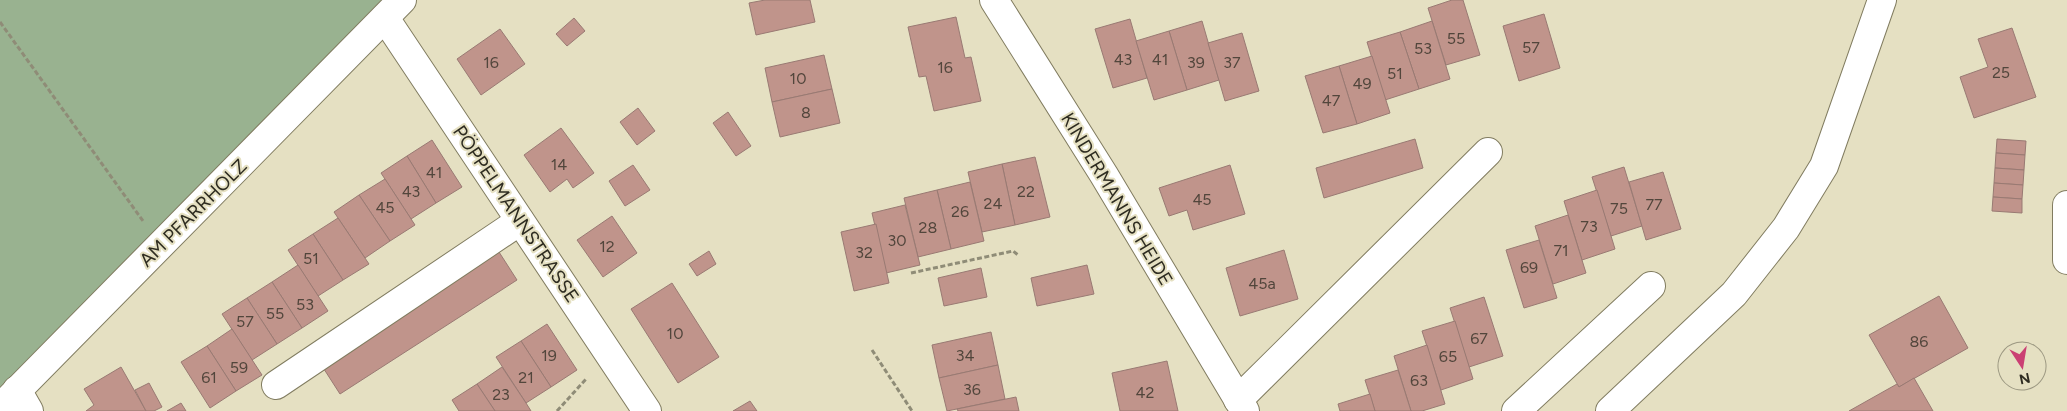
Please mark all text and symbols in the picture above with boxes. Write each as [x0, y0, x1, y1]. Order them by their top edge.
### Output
house number: 55 [1447, 29, 1465, 48]
house number: 57 [1522, 38, 1540, 57]
house number: 53 [1414, 39, 1432, 58]
house number: 43 [1114, 50, 1132, 69]
house number: 41 [1152, 50, 1168, 69]
house number: 16 [483, 53, 499, 72]
house number: 39 [1187, 53, 1205, 72]
house number: 37 [1223, 53, 1241, 72]
house number: 16 [937, 58, 953, 77]
house number: 25 [1992, 63, 2010, 82]
house number: 51 [1387, 64, 1403, 83]
house number: 10 [790, 69, 806, 88]
house number: 49 [1353, 74, 1372, 93]
house number: 47 [1322, 91, 1341, 110]
house number: 8 [801, 103, 811, 122]
street label: KINDERMANNS HEIDE [1056, 108, 1178, 290]
street label: PÖPPELMANNSTRASSE [448, 121, 584, 307]
street label: AM PFARRHOLZ [134, 154, 252, 272]
house number: 14 [551, 155, 567, 174]
house number: 41 [426, 163, 442, 182]
house number: 43 [402, 182, 420, 201]
house number: 22 [1017, 182, 1035, 201]
house number: 45 [1192, 190, 1212, 209]
house number: 24 [984, 194, 1002, 213]
house number: 77 [1645, 195, 1663, 214]
house number: 45 [375, 198, 395, 217]
house number: 75 [1610, 199, 1628, 218]
house number: 26 [951, 202, 969, 221]
house number: 73 [1580, 217, 1598, 236]
house number: 28 [919, 218, 937, 237]
house number: 30 [888, 231, 906, 250]
house number: 12 [599, 237, 615, 256]
house number: 71 [1553, 241, 1569, 260]
house number: 32 [855, 243, 873, 262]
house number: 51 [303, 249, 319, 268]
house number: 69 [1520, 258, 1538, 277]
house number: 45a [1248, 274, 1276, 293]
house number: 53 [296, 295, 314, 314]
house number: 55 [266, 304, 284, 323]
house number: 57 [236, 312, 254, 331]
house number: 10 [667, 324, 683, 343]
house number: 67 [1470, 329, 1488, 348]
house number: 86 [1910, 332, 1928, 351]
north arrow [1997, 341, 2047, 391]
house number: 19 [541, 346, 557, 365]
house number: 34 [956, 346, 974, 365]
house number: 65 [1439, 347, 1457, 366]
house number: 59 [230, 358, 248, 377]
house number: 61 [201, 368, 217, 387]
house number: 21 [518, 368, 534, 387]
text: N [2018, 369, 2032, 388]
house number: 63 [1410, 371, 1428, 390]
house number: 36 [963, 380, 981, 399]
house number: 42 [1136, 383, 1154, 402]
house number: 23 [492, 385, 510, 404]

